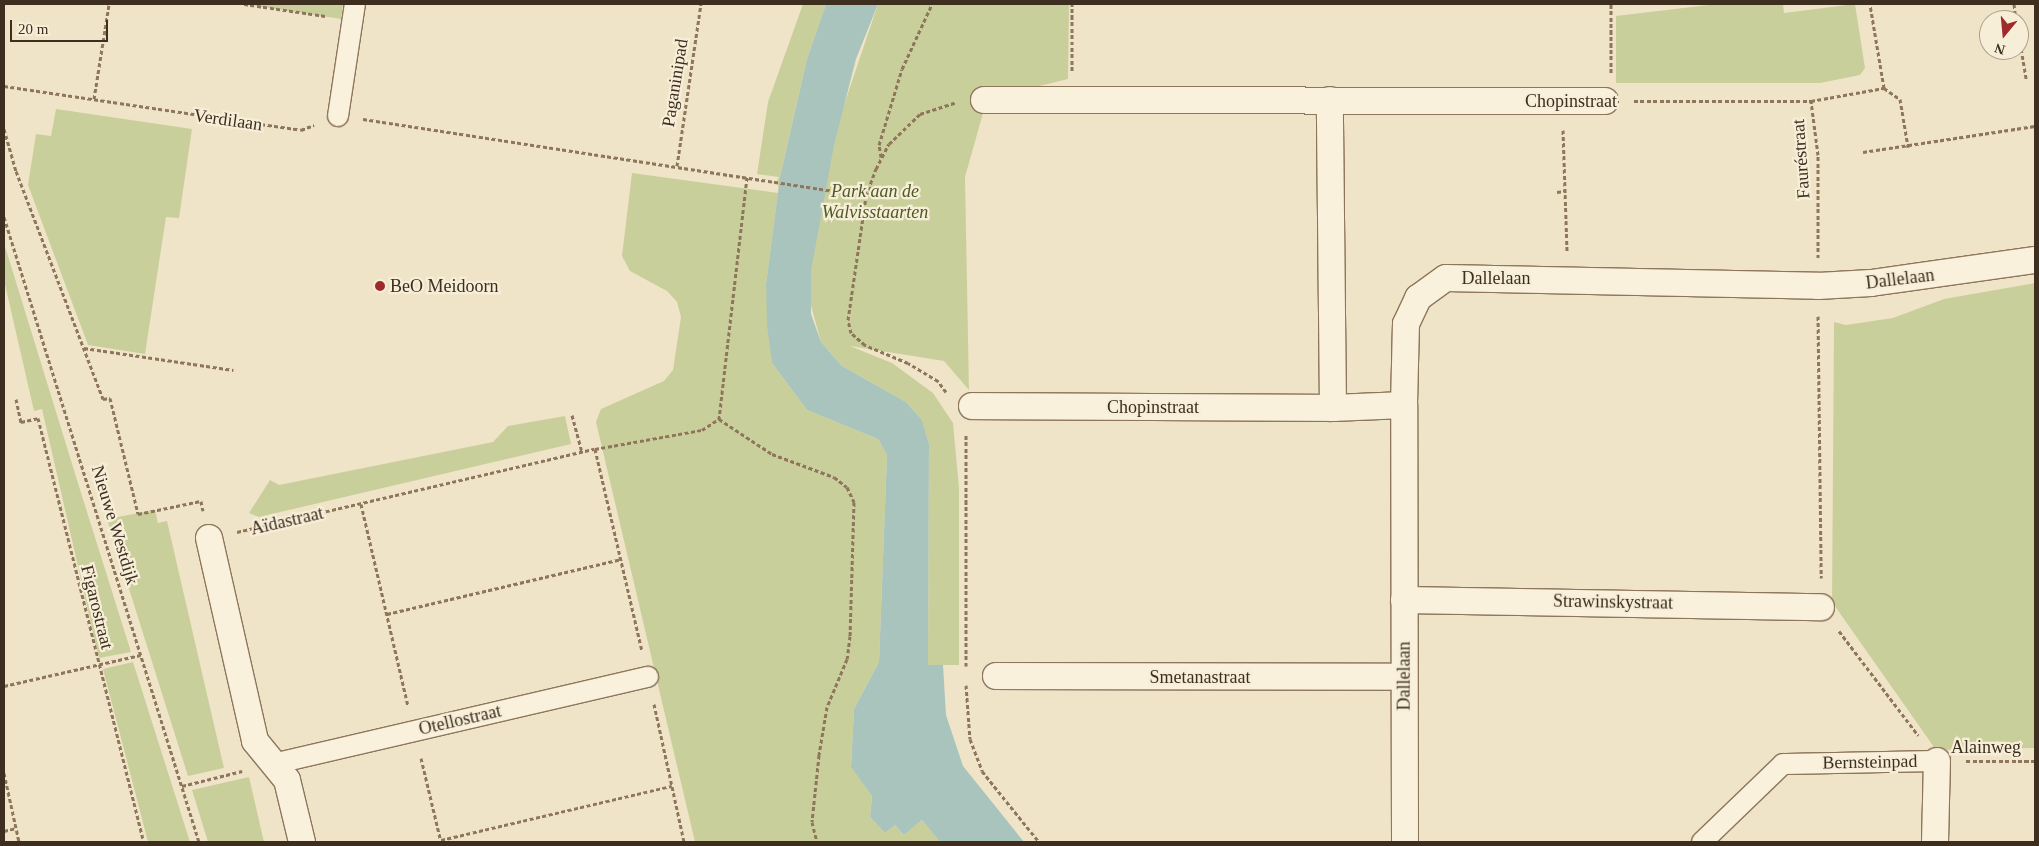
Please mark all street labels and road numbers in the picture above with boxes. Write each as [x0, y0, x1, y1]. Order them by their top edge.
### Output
street label: Paganinipad [657, 37, 693, 129]
street label: Chopinstraat [1525, 90, 1617, 112]
street label: Verdilaan [192, 105, 264, 135]
street label: Fauréstraat [1787, 118, 1815, 200]
street label: Dallelaan [1864, 264, 1936, 294]
street label: Dallelaan [1462, 267, 1530, 289]
street label: Chopinstraat [1107, 396, 1199, 418]
street label: Nieuwe Westdijk [87, 463, 143, 587]
street label: Aïdastraat [249, 502, 325, 540]
street label: Figarostraat [76, 563, 118, 651]
street label: Strawinskystraat [1553, 590, 1673, 614]
street label: Dallelaan [1393, 642, 1415, 710]
street label: Smetanastraat [1150, 666, 1250, 688]
street label: Otellostraat [417, 700, 503, 740]
street label: Alainweg [1951, 736, 2021, 758]
street label: Bernsteinpad [1822, 750, 1918, 774]

